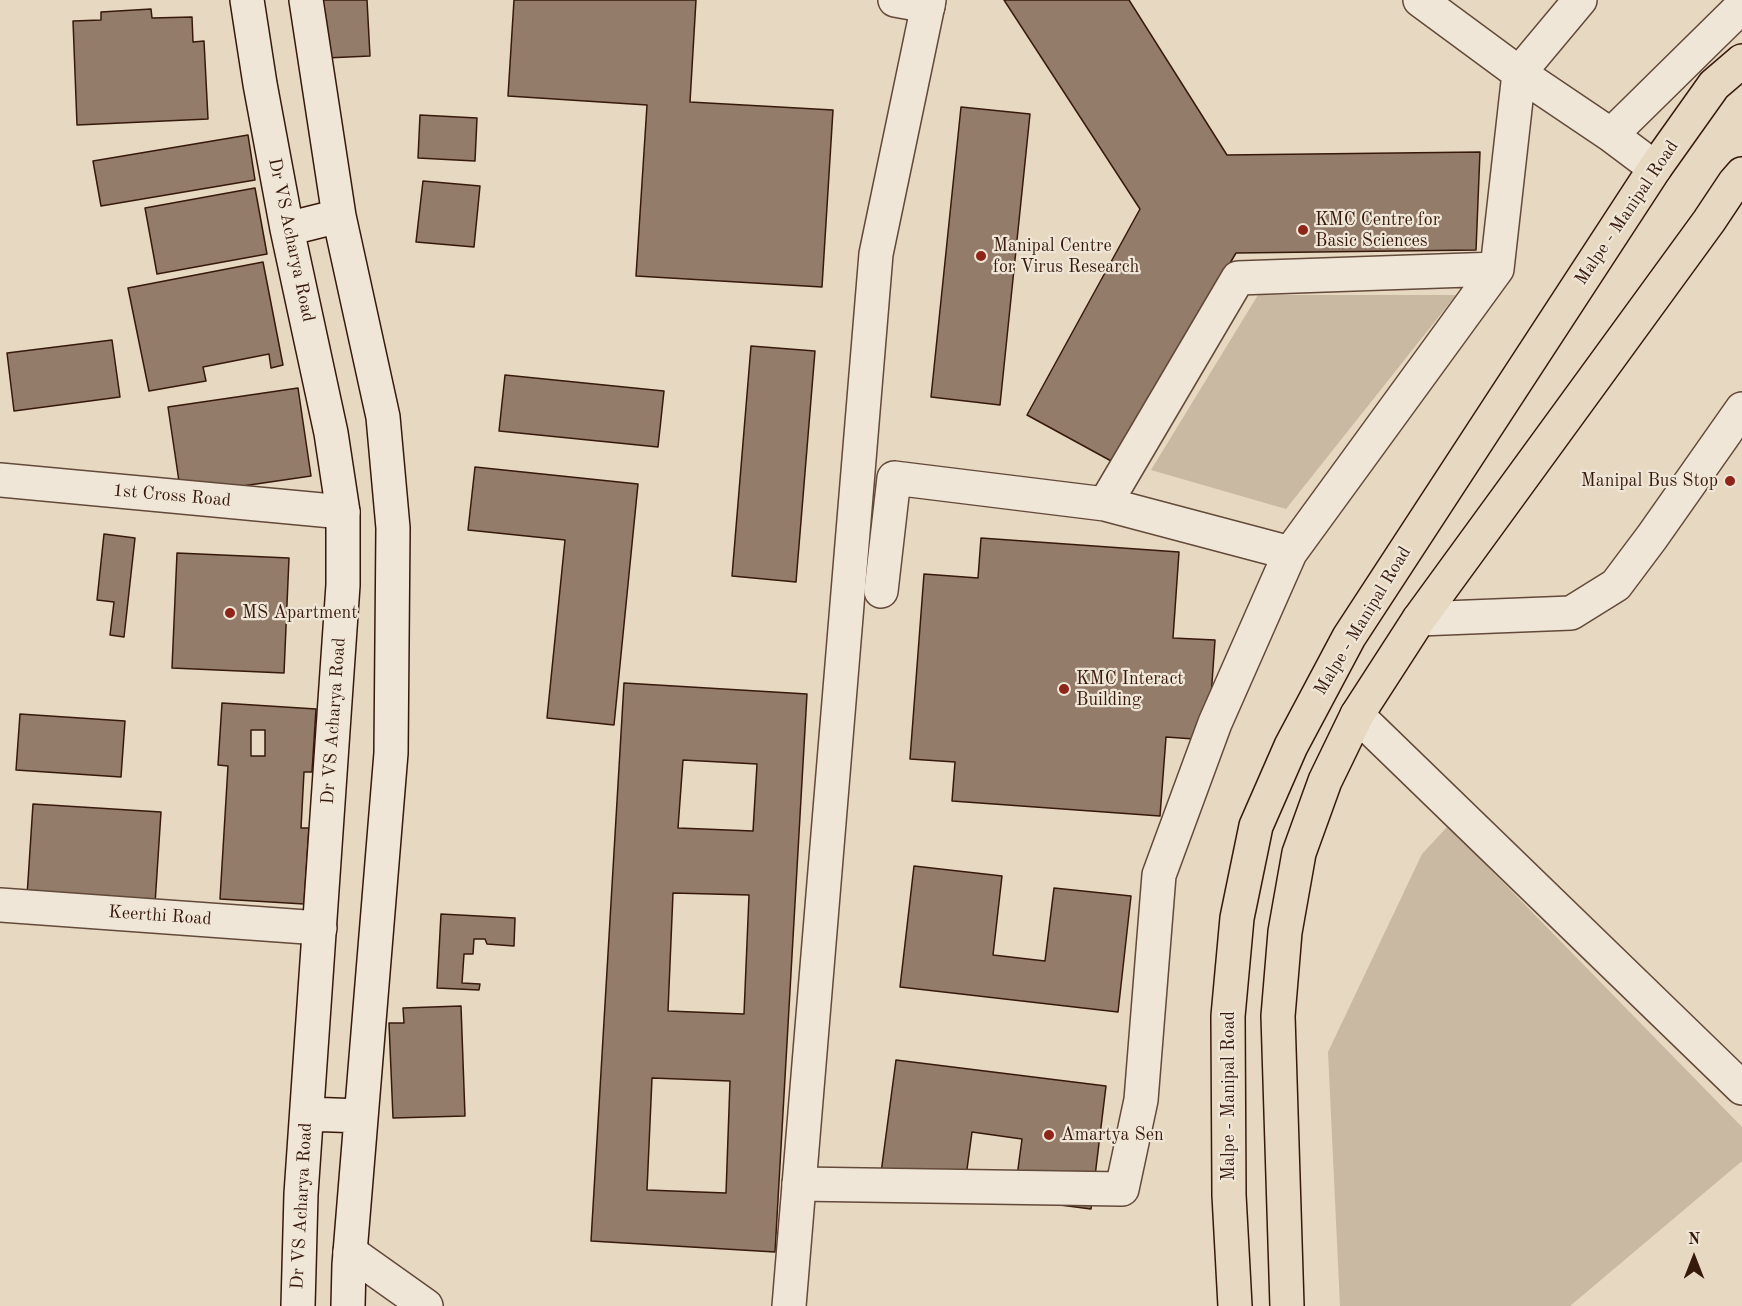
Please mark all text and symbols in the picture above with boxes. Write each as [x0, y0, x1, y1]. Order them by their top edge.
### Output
street label: Malpe - Manipal Road [1571, 137, 1683, 289]
street label: Dr VS Acharya Road [263, 156, 319, 324]
place label: KMC Centre for Basic Sciences [1315, 209, 1440, 252]
marker: KMC Centre for Basic Sciences [1296, 223, 1310, 237]
place label: Manipal Centre for Virus Research [993, 235, 1139, 278]
marker: Manipal Centre for Virus Research [974, 249, 988, 263]
place label: Manipal Bus Stop [1581, 470, 1718, 492]
marker: Manipal Bus Stop [1723, 474, 1737, 488]
street label: 1st Cross Road [112, 480, 232, 512]
street label: Malpe - Manipal Road [1310, 543, 1416, 699]
place label: MS Apartment [242, 602, 358, 624]
marker: MS Apartment [223, 606, 237, 620]
street label: Dr VS Acharya Road [317, 637, 351, 805]
place label: KMC Interact Building [1076, 668, 1184, 710]
marker: KMC Interact Building [1057, 682, 1071, 696]
street label: Keerthi Road [108, 902, 212, 930]
street label: Malpe - Manipal Road [1218, 1011, 1240, 1181]
street label: Dr VS Acharya Road [287, 1122, 317, 1290]
place label: Amartya Sen [1061, 1124, 1164, 1146]
marker: Amartya Sen [1042, 1128, 1056, 1142]
north arrow [1664, 1228, 1724, 1288]
text: N [1688, 1232, 1700, 1248]

